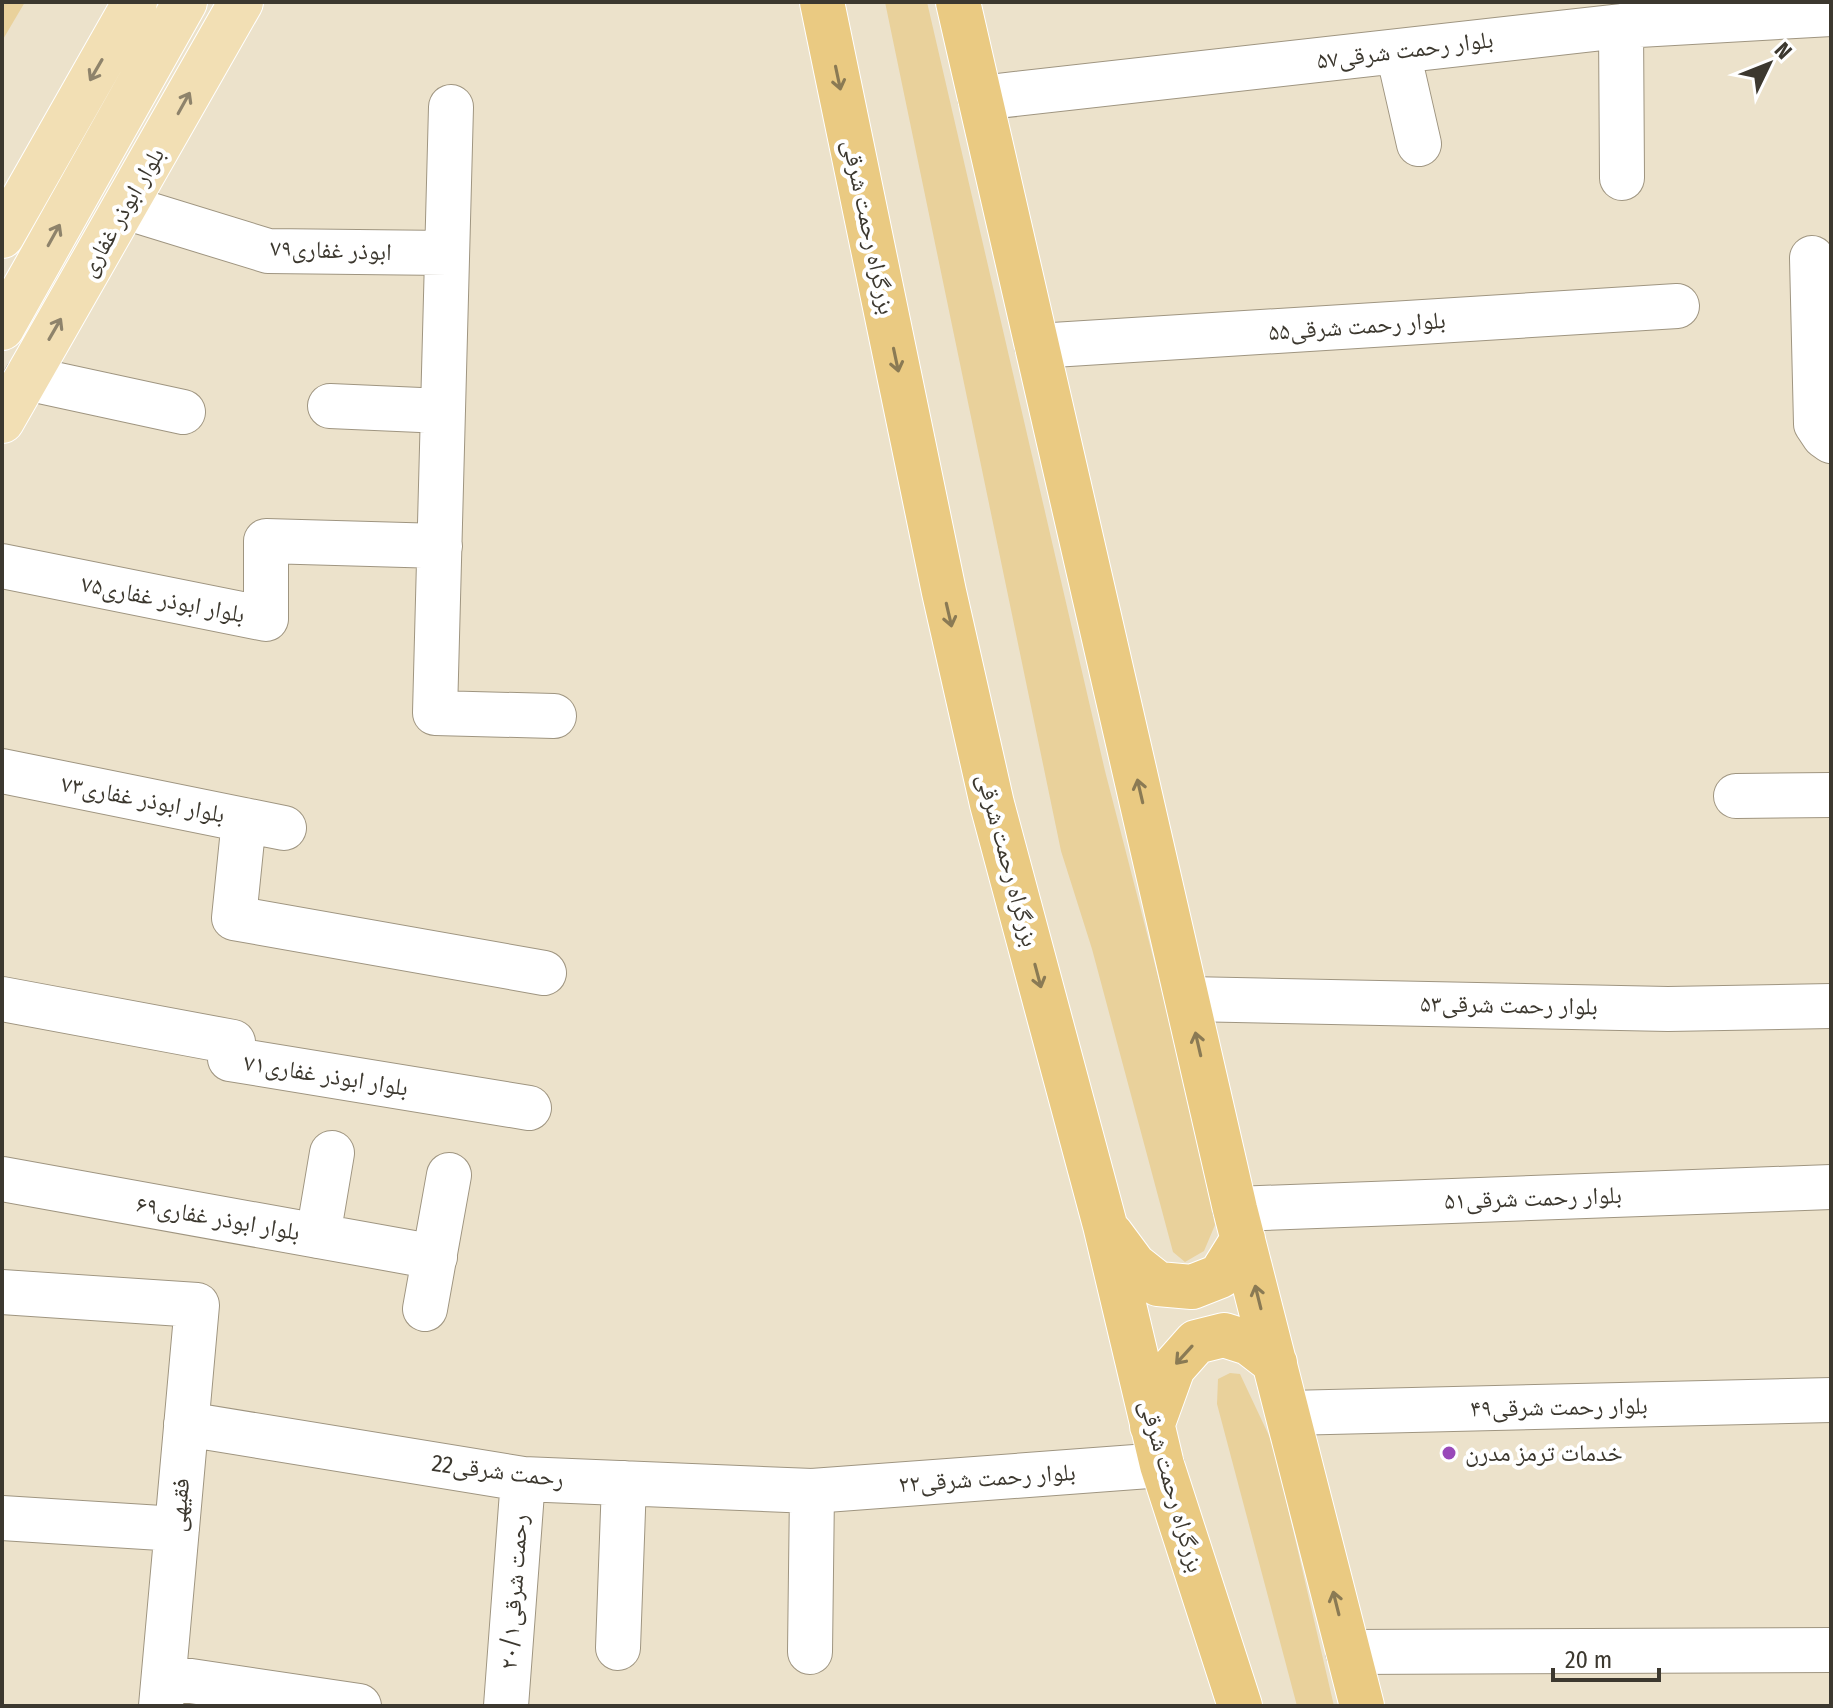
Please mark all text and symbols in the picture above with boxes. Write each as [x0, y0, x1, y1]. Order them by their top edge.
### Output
north arrow [1729, 24, 1809, 104]
street label: ۵۷بلوار رحمت شرقی [1315, 25, 1495, 75]
text: N [1769, 37, 1798, 65]
one-way arrow [88, 58, 104, 81]
one-way arrow [831, 65, 846, 91]
one-way arrow [176, 92, 192, 115]
street label: بزرگراه رحمت شرقی [837, 137, 901, 317]
street label: بلوار ابوذر غفاری [74, 143, 170, 281]
one-way arrow [47, 224, 62, 248]
street label: ۷۹ابوذر غفاری [270, 234, 392, 266]
street label: بلوار رحمت شرقی۵۵ [1267, 306, 1447, 346]
one-way arrow [48, 317, 63, 341]
one-way arrow [889, 347, 904, 373]
street label: بلوار ابوذر غفاری۷۵ [79, 569, 247, 629]
one-way arrow [943, 602, 958, 627]
street label: بلوار ابوذر غفاری۷۳ [59, 769, 227, 829]
street label: بزرگراه رحمت شرقی [971, 770, 1045, 950]
one-way arrow [1131, 778, 1146, 804]
one-way arrow [1032, 963, 1047, 989]
street label: بلوار رحمت شرقی۵۳ [1420, 989, 1598, 1021]
one-way arrow [1190, 1032, 1205, 1057]
street label: بلوار ابوذر غفاری۷۱ [242, 1048, 410, 1102]
street label: بلوار رحمت شرقی۵۱ [1444, 1181, 1622, 1215]
street label: بلوار ابوذر غفاری۶۹ [134, 1190, 302, 1246]
one-way arrow [1249, 1284, 1264, 1310]
one-way arrow [1174, 1345, 1193, 1365]
street label: بلوار رحمت شرقی۴۹ [1470, 1391, 1648, 1423]
street label: بزرگراه رحمت شرقی [1134, 1397, 1210, 1575]
place label: خدمات ترمز مدرن [1465, 1439, 1623, 1467]
marker: خدمات ترمز مدرن [1440, 1444, 1458, 1462]
street label: 22رحمت شرقی [430, 1449, 566, 1493]
street label: بلوار رحمت شرقی۲۲ [897, 1458, 1077, 1498]
street label: فقیهی [163, 1477, 195, 1533]
street label: ۲۰/۱رحمت شرقی [495, 1514, 533, 1670]
one-way arrow [1327, 1591, 1342, 1617]
scale bar [1553, 1632, 1659, 1682]
text: 20 m [1565, 1646, 1612, 1674]

